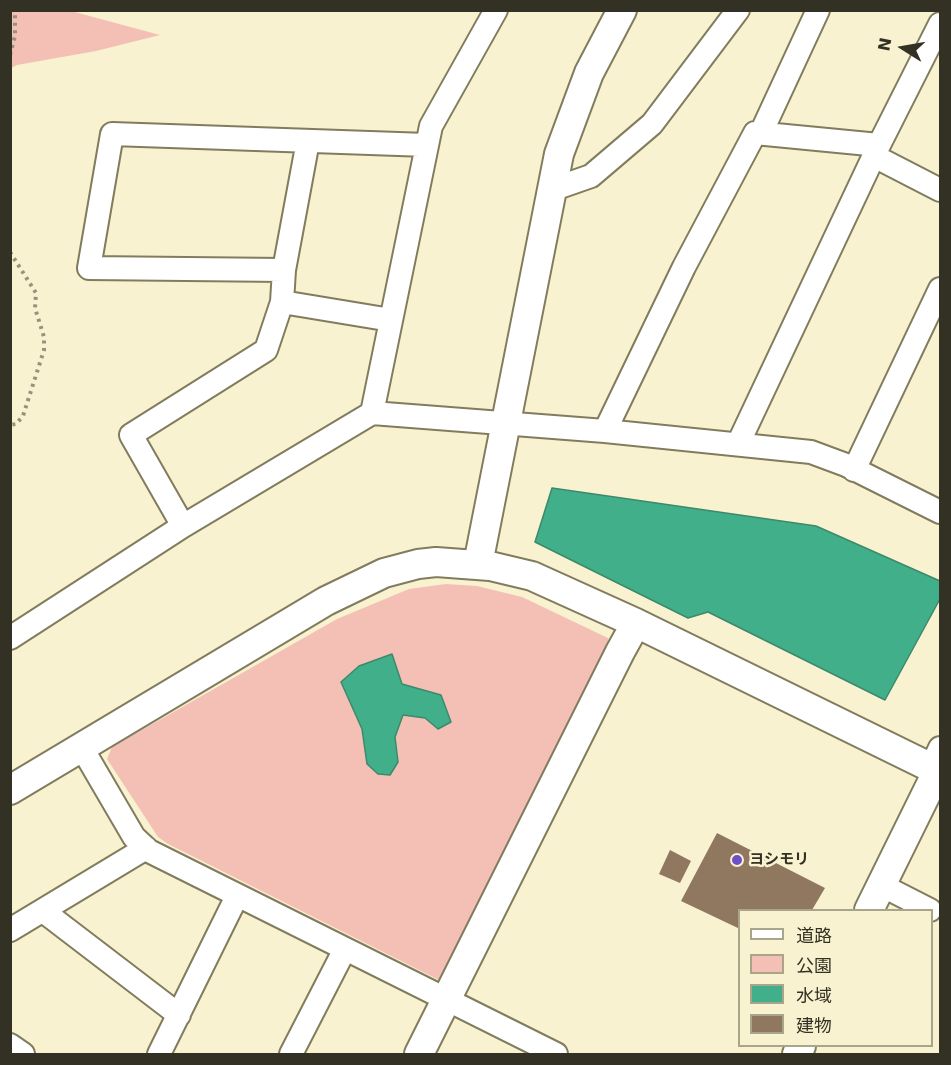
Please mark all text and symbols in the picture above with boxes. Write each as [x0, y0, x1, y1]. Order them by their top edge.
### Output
north arrow [873, 18, 933, 78]
text: N [874, 36, 895, 53]
place label: ヨシモリ [749, 851, 809, 869]
marker: ヨシモリ [730, 853, 744, 867]
legend [738, 909, 933, 1047]
text: 道路 [796, 925, 832, 946]
text: 公園 [796, 955, 832, 976]
text: 水域 [796, 985, 832, 1006]
text: 建物 [796, 1015, 832, 1036]

